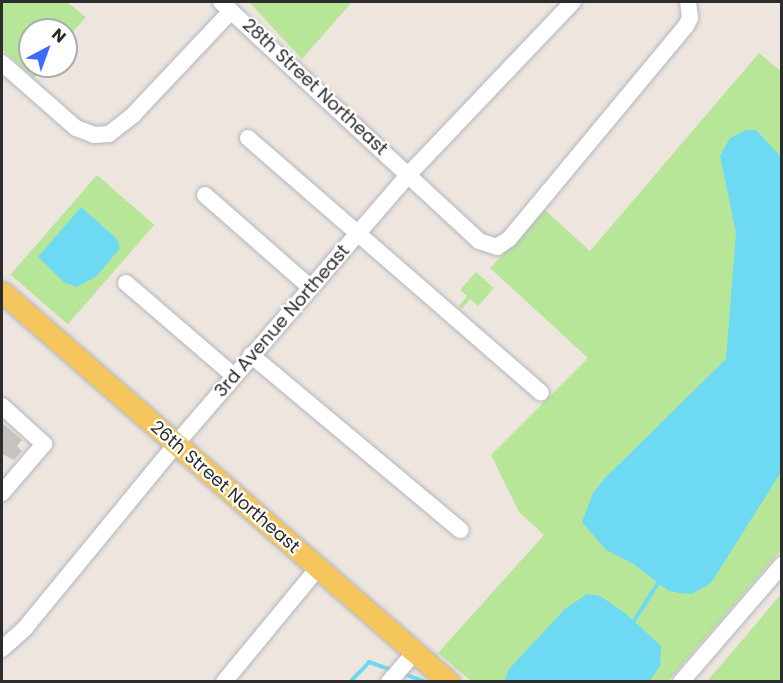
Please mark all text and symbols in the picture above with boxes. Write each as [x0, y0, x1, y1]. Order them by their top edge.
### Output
street label: 28th Street Northeast [238, 14, 392, 160]
north arrow [18, 18, 78, 78]
text: N [47, 23, 71, 48]
street label: 3rd Avenue Northeast [210, 240, 354, 402]
street label: 26th Street Northeast [146, 416, 304, 558]

